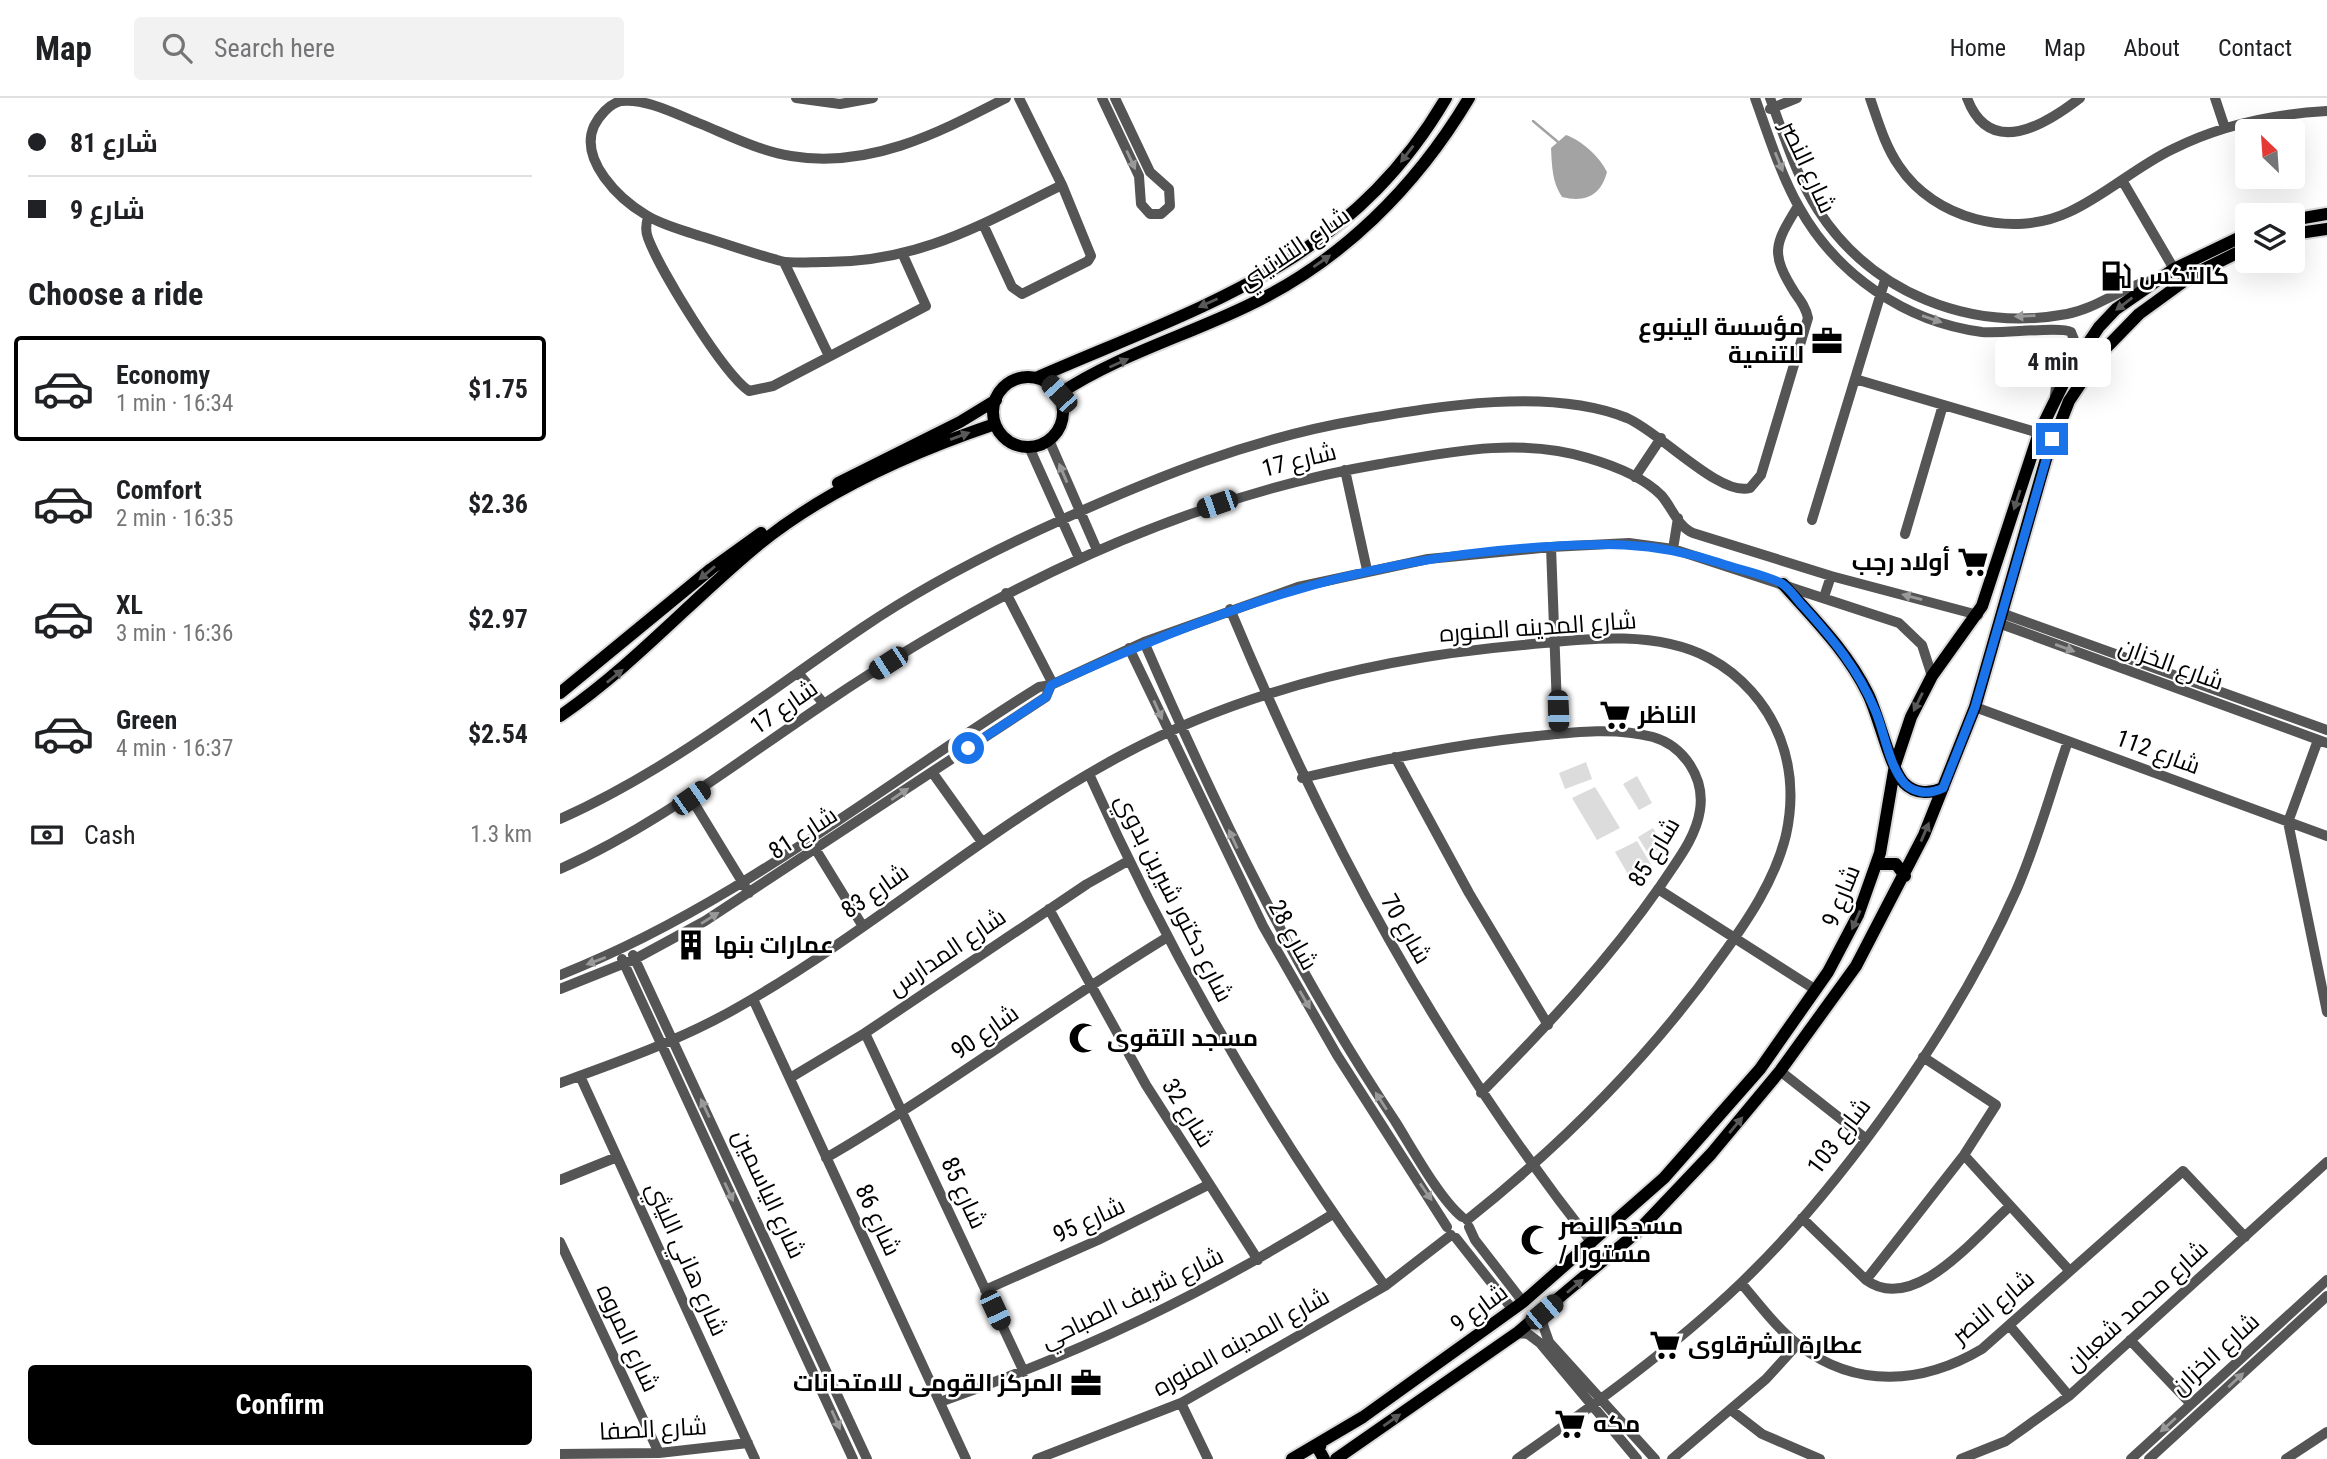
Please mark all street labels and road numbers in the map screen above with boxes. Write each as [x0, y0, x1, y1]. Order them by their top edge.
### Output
street label: شارع النصر [1772, 114, 1842, 219]
street label: شارع التلاتيني [1233, 202, 1358, 301]
street label: شارع 17 [1259, 437, 1340, 485]
street label: شارع المدينه المنوره [1439, 606, 1638, 650]
street label: شارع الخزان [2114, 632, 2227, 698]
street label: شارع 17 [745, 674, 824, 742]
street label: شارع 112 [2111, 724, 2204, 782]
street label: شارع دكتور شيرين بدوي [1106, 789, 1239, 1009]
street label: شارع 81 [764, 801, 843, 867]
street label: شارع 85 [1623, 812, 1687, 893]
street label: شارع 83 [836, 858, 915, 926]
street label: شارع 9 [1816, 861, 1868, 932]
street label: شارع 70 [1373, 889, 1437, 970]
street label: شارع 28 [1261, 895, 1324, 976]
street label: شارع المدارس [883, 902, 1012, 1003]
street label: شارع 90 [946, 999, 1025, 1067]
street label: شارع 32 [1154, 1073, 1220, 1154]
street label: شارع 103 [1801, 1093, 1878, 1181]
street label: شارع الياسمين [725, 1125, 811, 1264]
street label: شارع 85 [934, 1153, 993, 1234]
street label: شارع هاني الليثي [636, 1178, 733, 1342]
street label: شارع 86 [848, 1180, 907, 1261]
street label: شارع 95 [1049, 1191, 1130, 1250]
street label: شارع محمد شعبان [2060, 1235, 2215, 1379]
street label: شارع شريف الصباحي [1036, 1242, 1230, 1359]
street label: شارع النصر [1945, 1264, 2041, 1352]
street label: شارع 9 [1445, 1278, 1514, 1340]
street label: شارع المروه [589, 1280, 665, 1397]
street label: شارع المدينه المنوره [1148, 1282, 1335, 1404]
street label: شارع الخزان [2165, 1307, 2266, 1402]
street label: شارع الصفا [598, 1412, 708, 1448]

